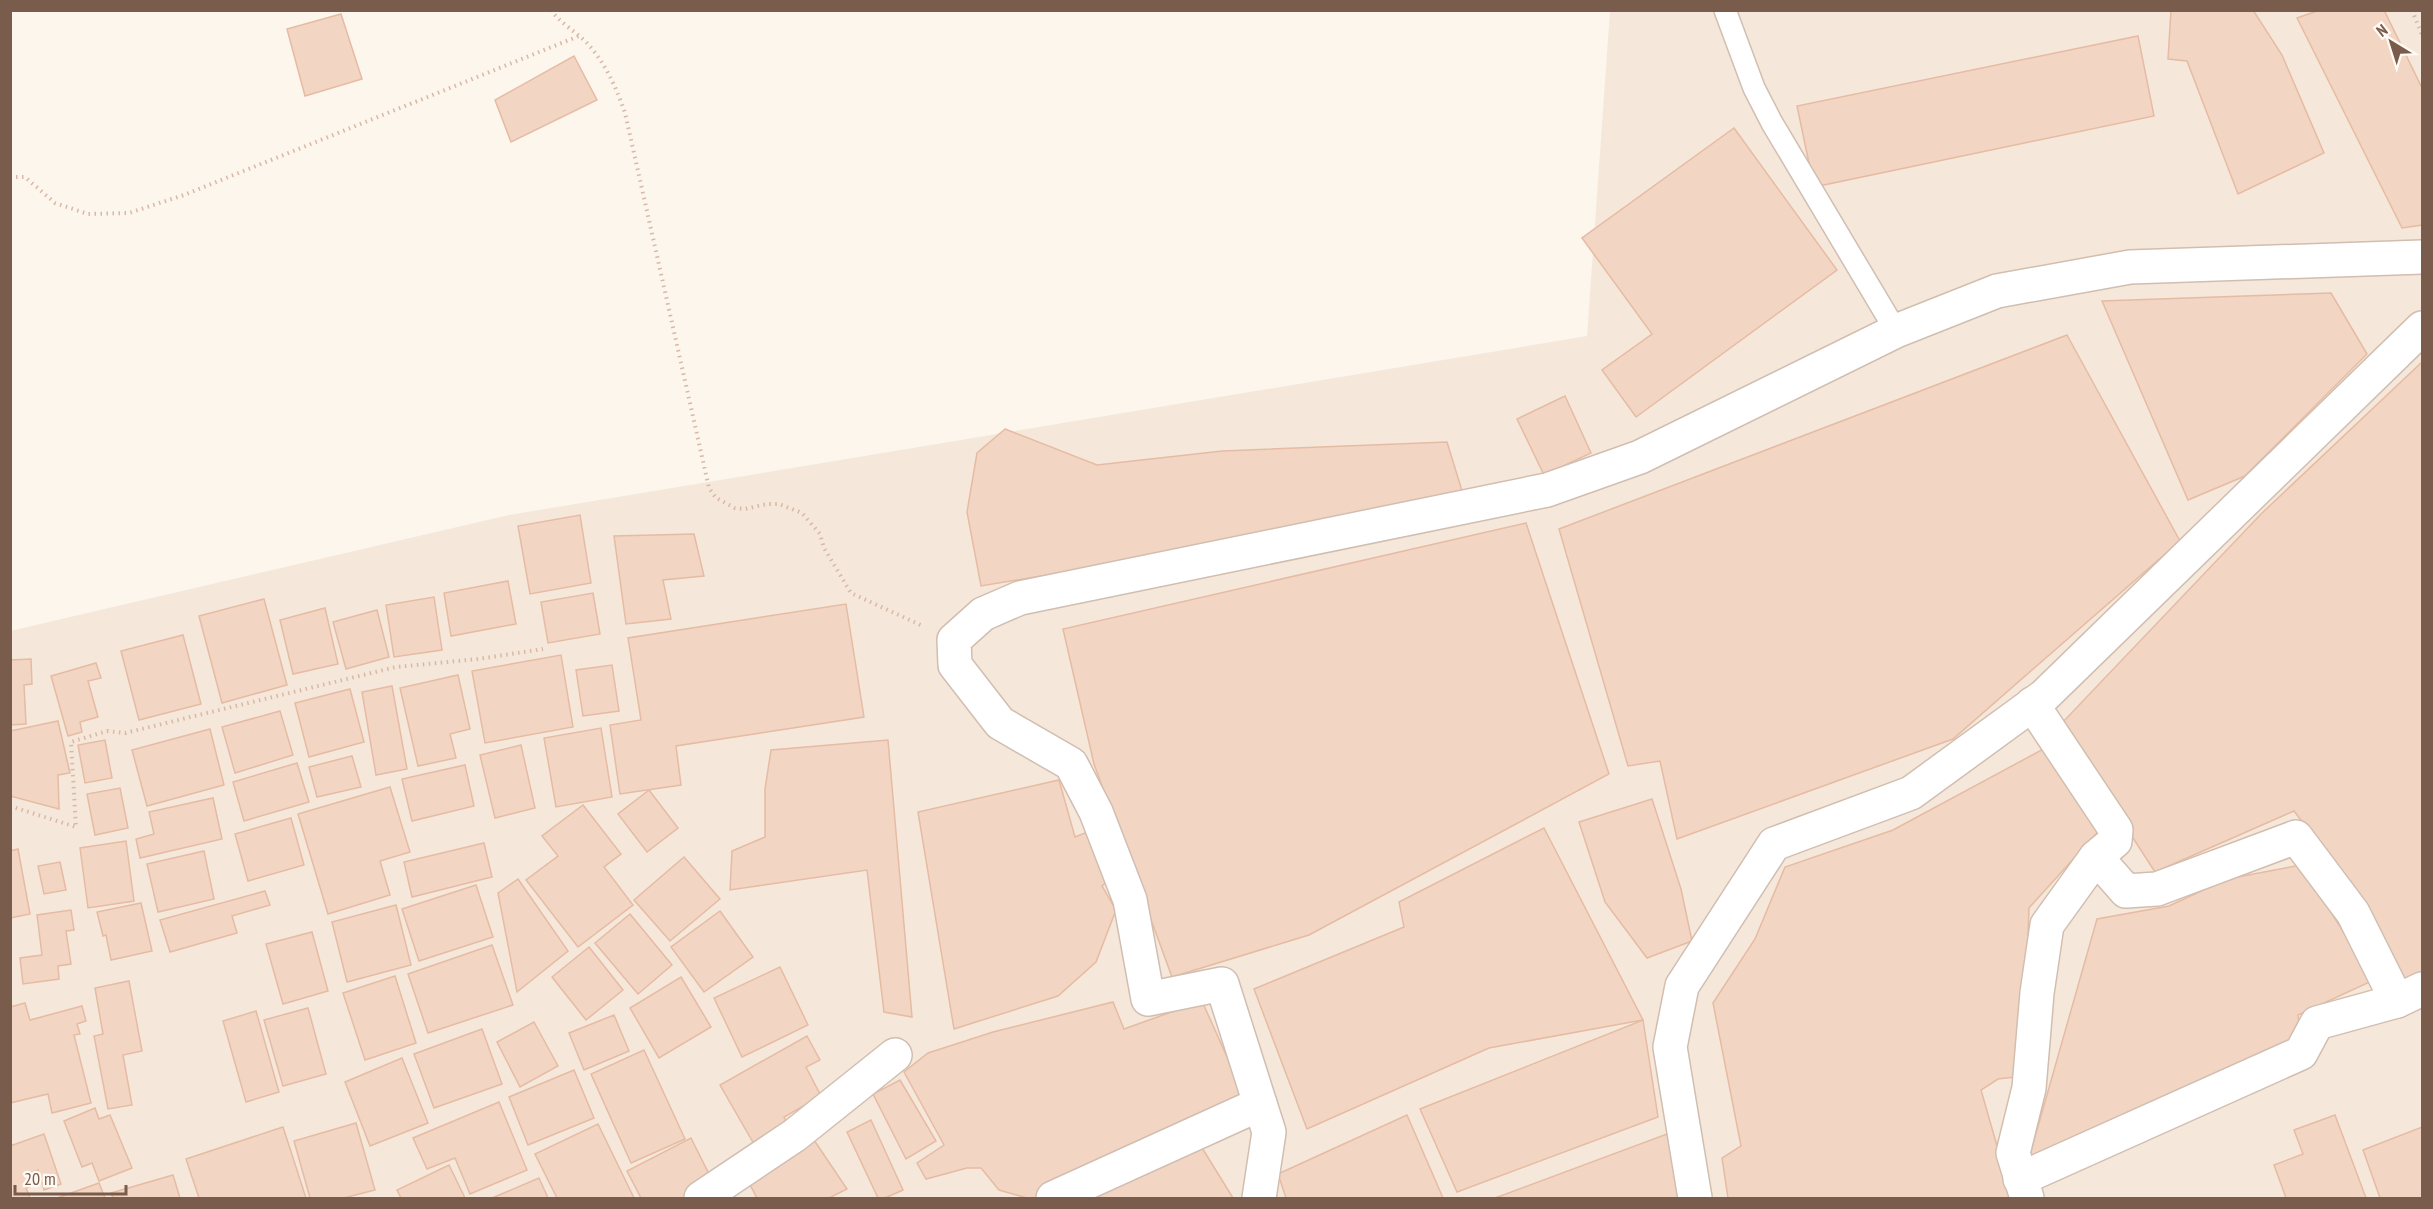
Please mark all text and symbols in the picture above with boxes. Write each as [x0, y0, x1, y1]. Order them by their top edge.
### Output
north arrow [2361, 12, 2421, 72]
text: N [2372, 20, 2391, 41]
scale bar [15, 1158, 126, 1196]
text: 20 m [24, 1167, 56, 1190]

